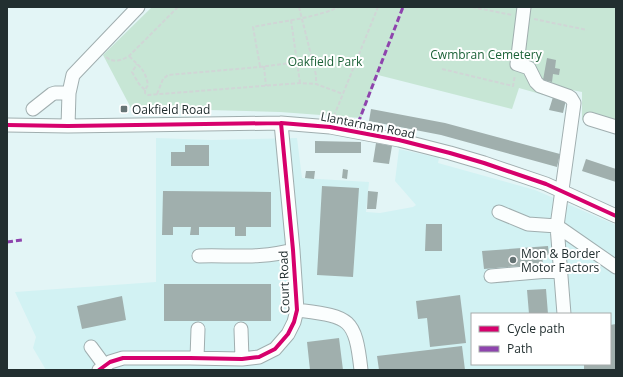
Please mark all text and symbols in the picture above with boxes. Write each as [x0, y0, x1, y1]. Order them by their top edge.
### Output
park label: Cwmbran Cemetery [430, 46, 543, 63]
park label: Oakfield Park [288, 53, 363, 70]
place label: Oakfield Road [132, 101, 210, 118]
marker: Oakfield Road [119, 104, 129, 114]
street label: Llantarnam Road [319, 107, 417, 143]
place label: Mon & Border Motor Factors [521, 245, 600, 276]
street label: Court Road [274, 250, 294, 314]
marker: Mon & Border Motor Factors [508, 255, 518, 265]
legend [471, 313, 611, 365]
text: Cycle path [507, 320, 565, 337]
text: Path [507, 340, 533, 357]

